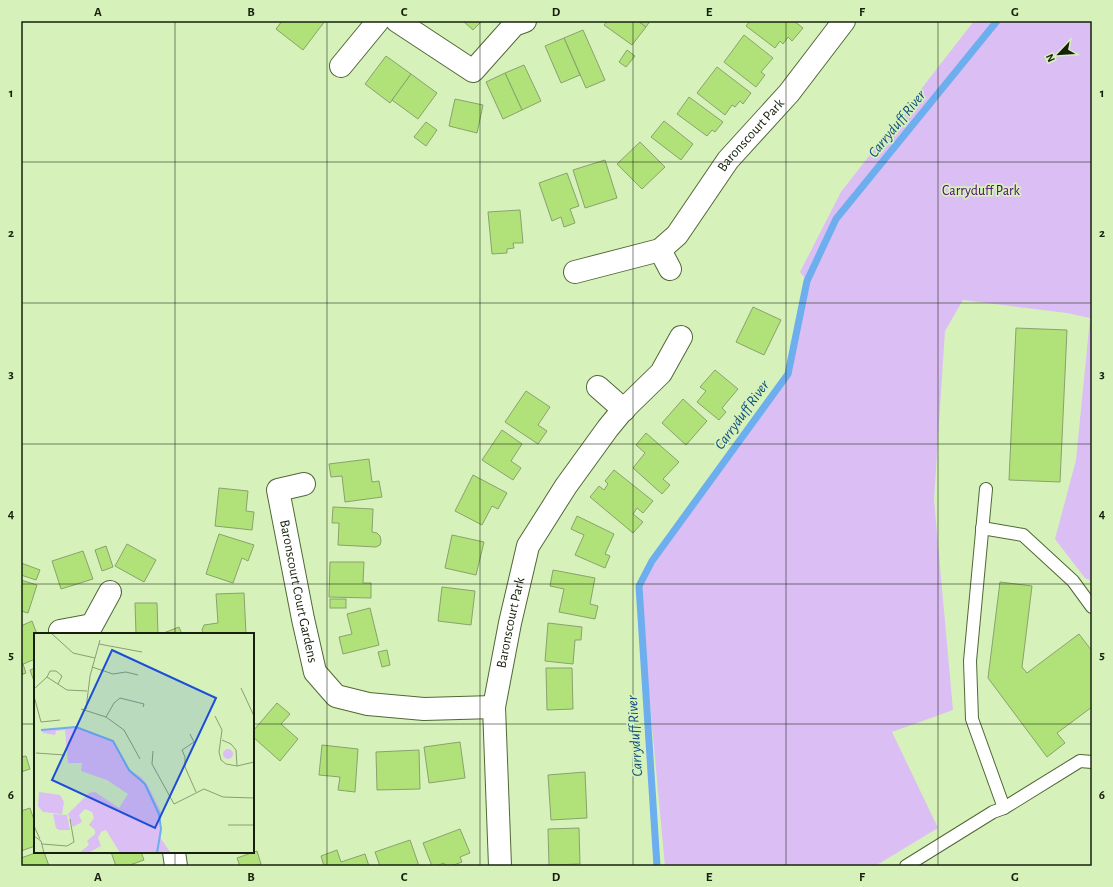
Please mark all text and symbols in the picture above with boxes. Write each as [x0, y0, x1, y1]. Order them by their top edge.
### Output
text: A [94, 6, 102, 19]
text: B [247, 6, 255, 19]
text: C [401, 6, 408, 19]
text: D [552, 6, 561, 19]
text: E [706, 6, 713, 19]
text: F [859, 6, 866, 19]
text: G [1011, 6, 1019, 19]
north arrow [1039, 34, 1079, 74]
text: N [1044, 52, 1057, 64]
text: 1 [9, 87, 13, 100]
water label: Carryduff River [866, 87, 929, 160]
text: 1 [1100, 87, 1104, 100]
street label: Baronscourt Park [715, 96, 787, 174]
park label: Carryduff Park [942, 184, 1021, 198]
text: 2 [8, 227, 14, 240]
text: 2 [1099, 227, 1105, 240]
text: 3 [8, 368, 14, 381]
text: 3 [1099, 368, 1105, 381]
water label: Carryduff River [712, 377, 773, 452]
text: 4 [8, 508, 15, 521]
text: 4 [1099, 508, 1106, 521]
street label: Baronscourt Court Gardens [277, 519, 320, 664]
street label: Baronscourt Park [495, 576, 528, 669]
inset map [34, 633, 254, 853]
text: 5 [8, 649, 14, 662]
text: 5 [1099, 649, 1105, 662]
water label: Carryduff River [625, 694, 645, 777]
text: 6 [8, 789, 14, 802]
text: 6 [1099, 789, 1105, 802]
text: A [94, 871, 102, 884]
text: B [247, 871, 255, 884]
text: C [401, 871, 408, 884]
text: D [552, 871, 561, 884]
text: E [706, 871, 713, 884]
text: F [859, 871, 866, 884]
text: G [1011, 871, 1019, 884]

